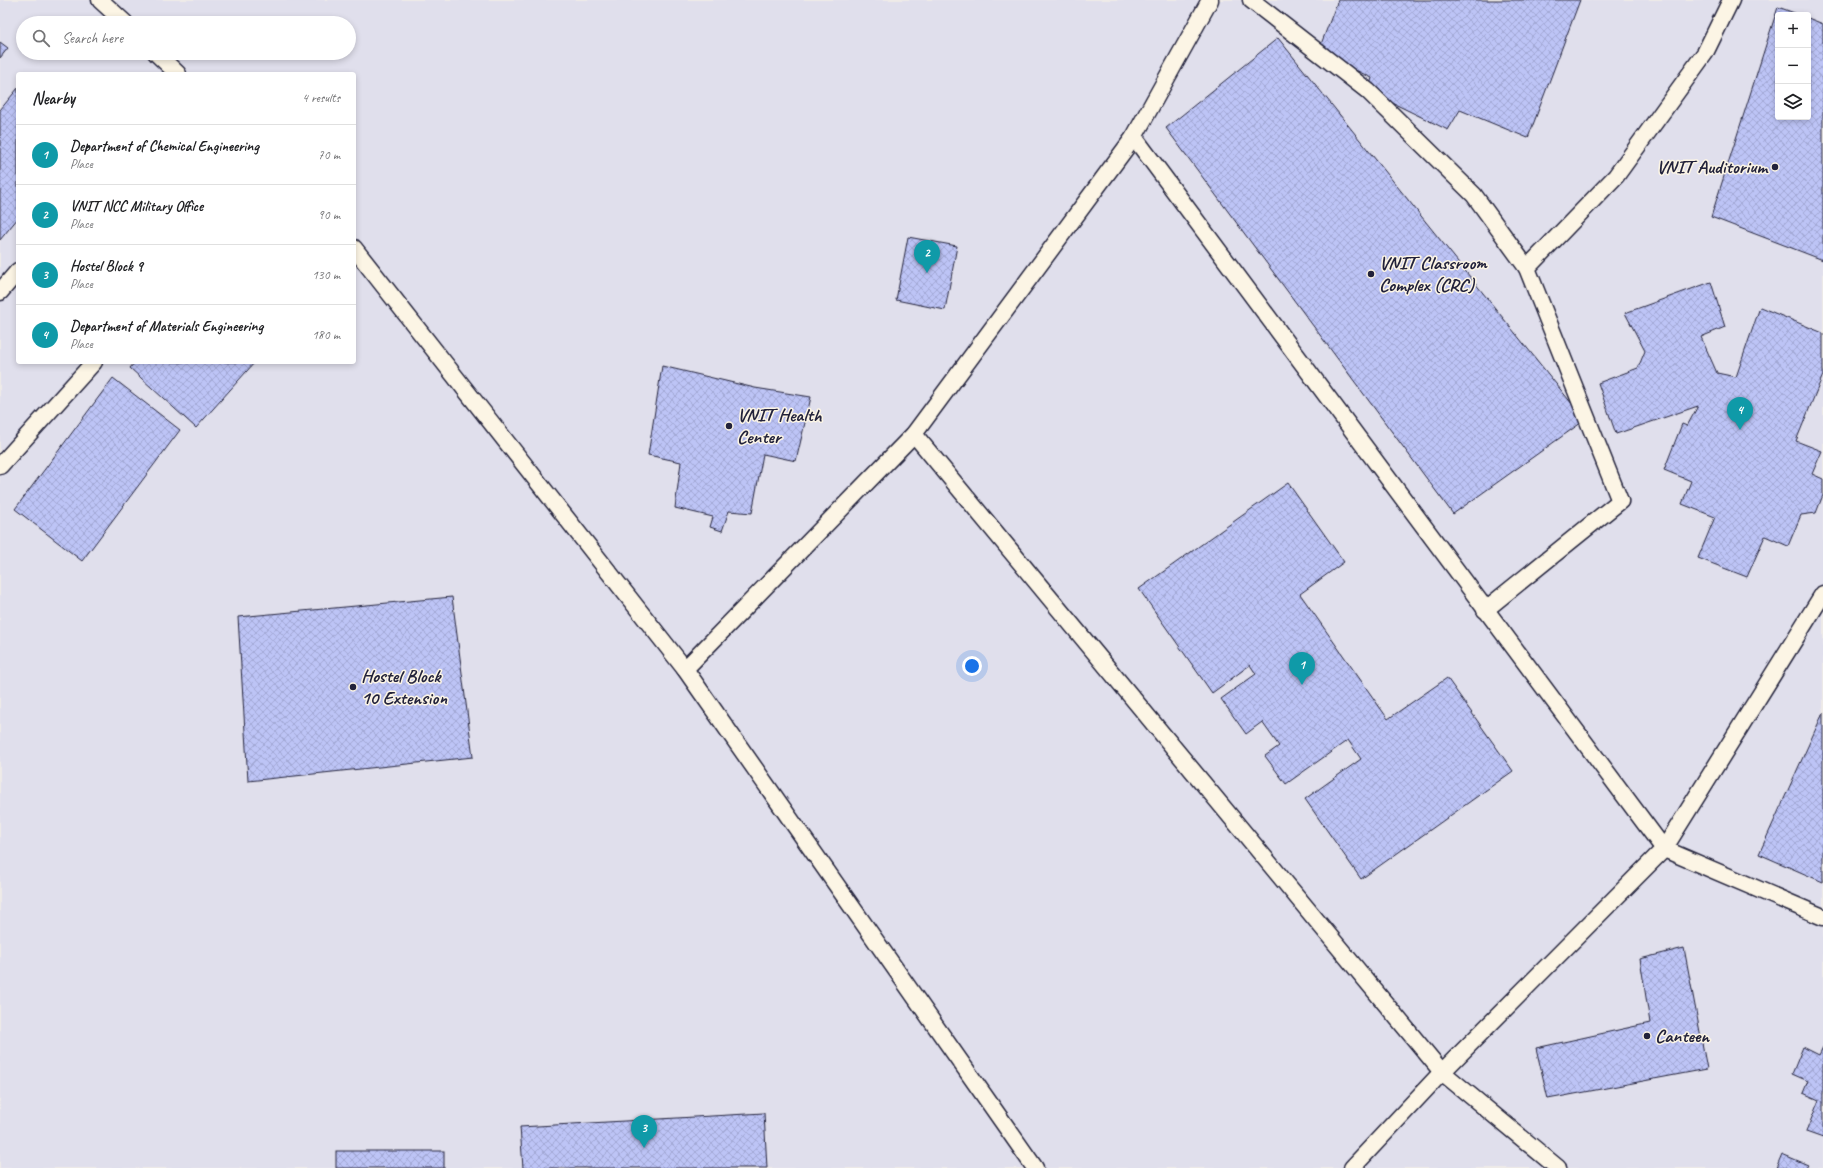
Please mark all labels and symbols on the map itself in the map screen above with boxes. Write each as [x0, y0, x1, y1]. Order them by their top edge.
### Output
place label: VNIT Auditorium [1656, 155, 1769, 179]
marker: VNIT Auditorium [1770, 162, 1780, 172]
pin: 2 [914, 240, 940, 273]
place label: VNIT Classroom Complex (CRC) [1379, 251, 1488, 297]
marker: VNIT Classroom Complex (CRC) [1366, 269, 1376, 279]
pin: 4 [1727, 397, 1753, 430]
place label: VNIT Health Center [737, 403, 823, 449]
marker: VNIT Health Center [724, 421, 734, 431]
pin: 1 [1289, 652, 1315, 685]
your location [962, 656, 982, 676]
place label: Hostel Block 10 Extension [361, 664, 447, 710]
marker: Hostel Block 10 Extension [348, 682, 358, 692]
place label: Canteen [1655, 1024, 1710, 1048]
marker: Canteen [1642, 1031, 1652, 1041]
pin: 3 [631, 1115, 657, 1148]

